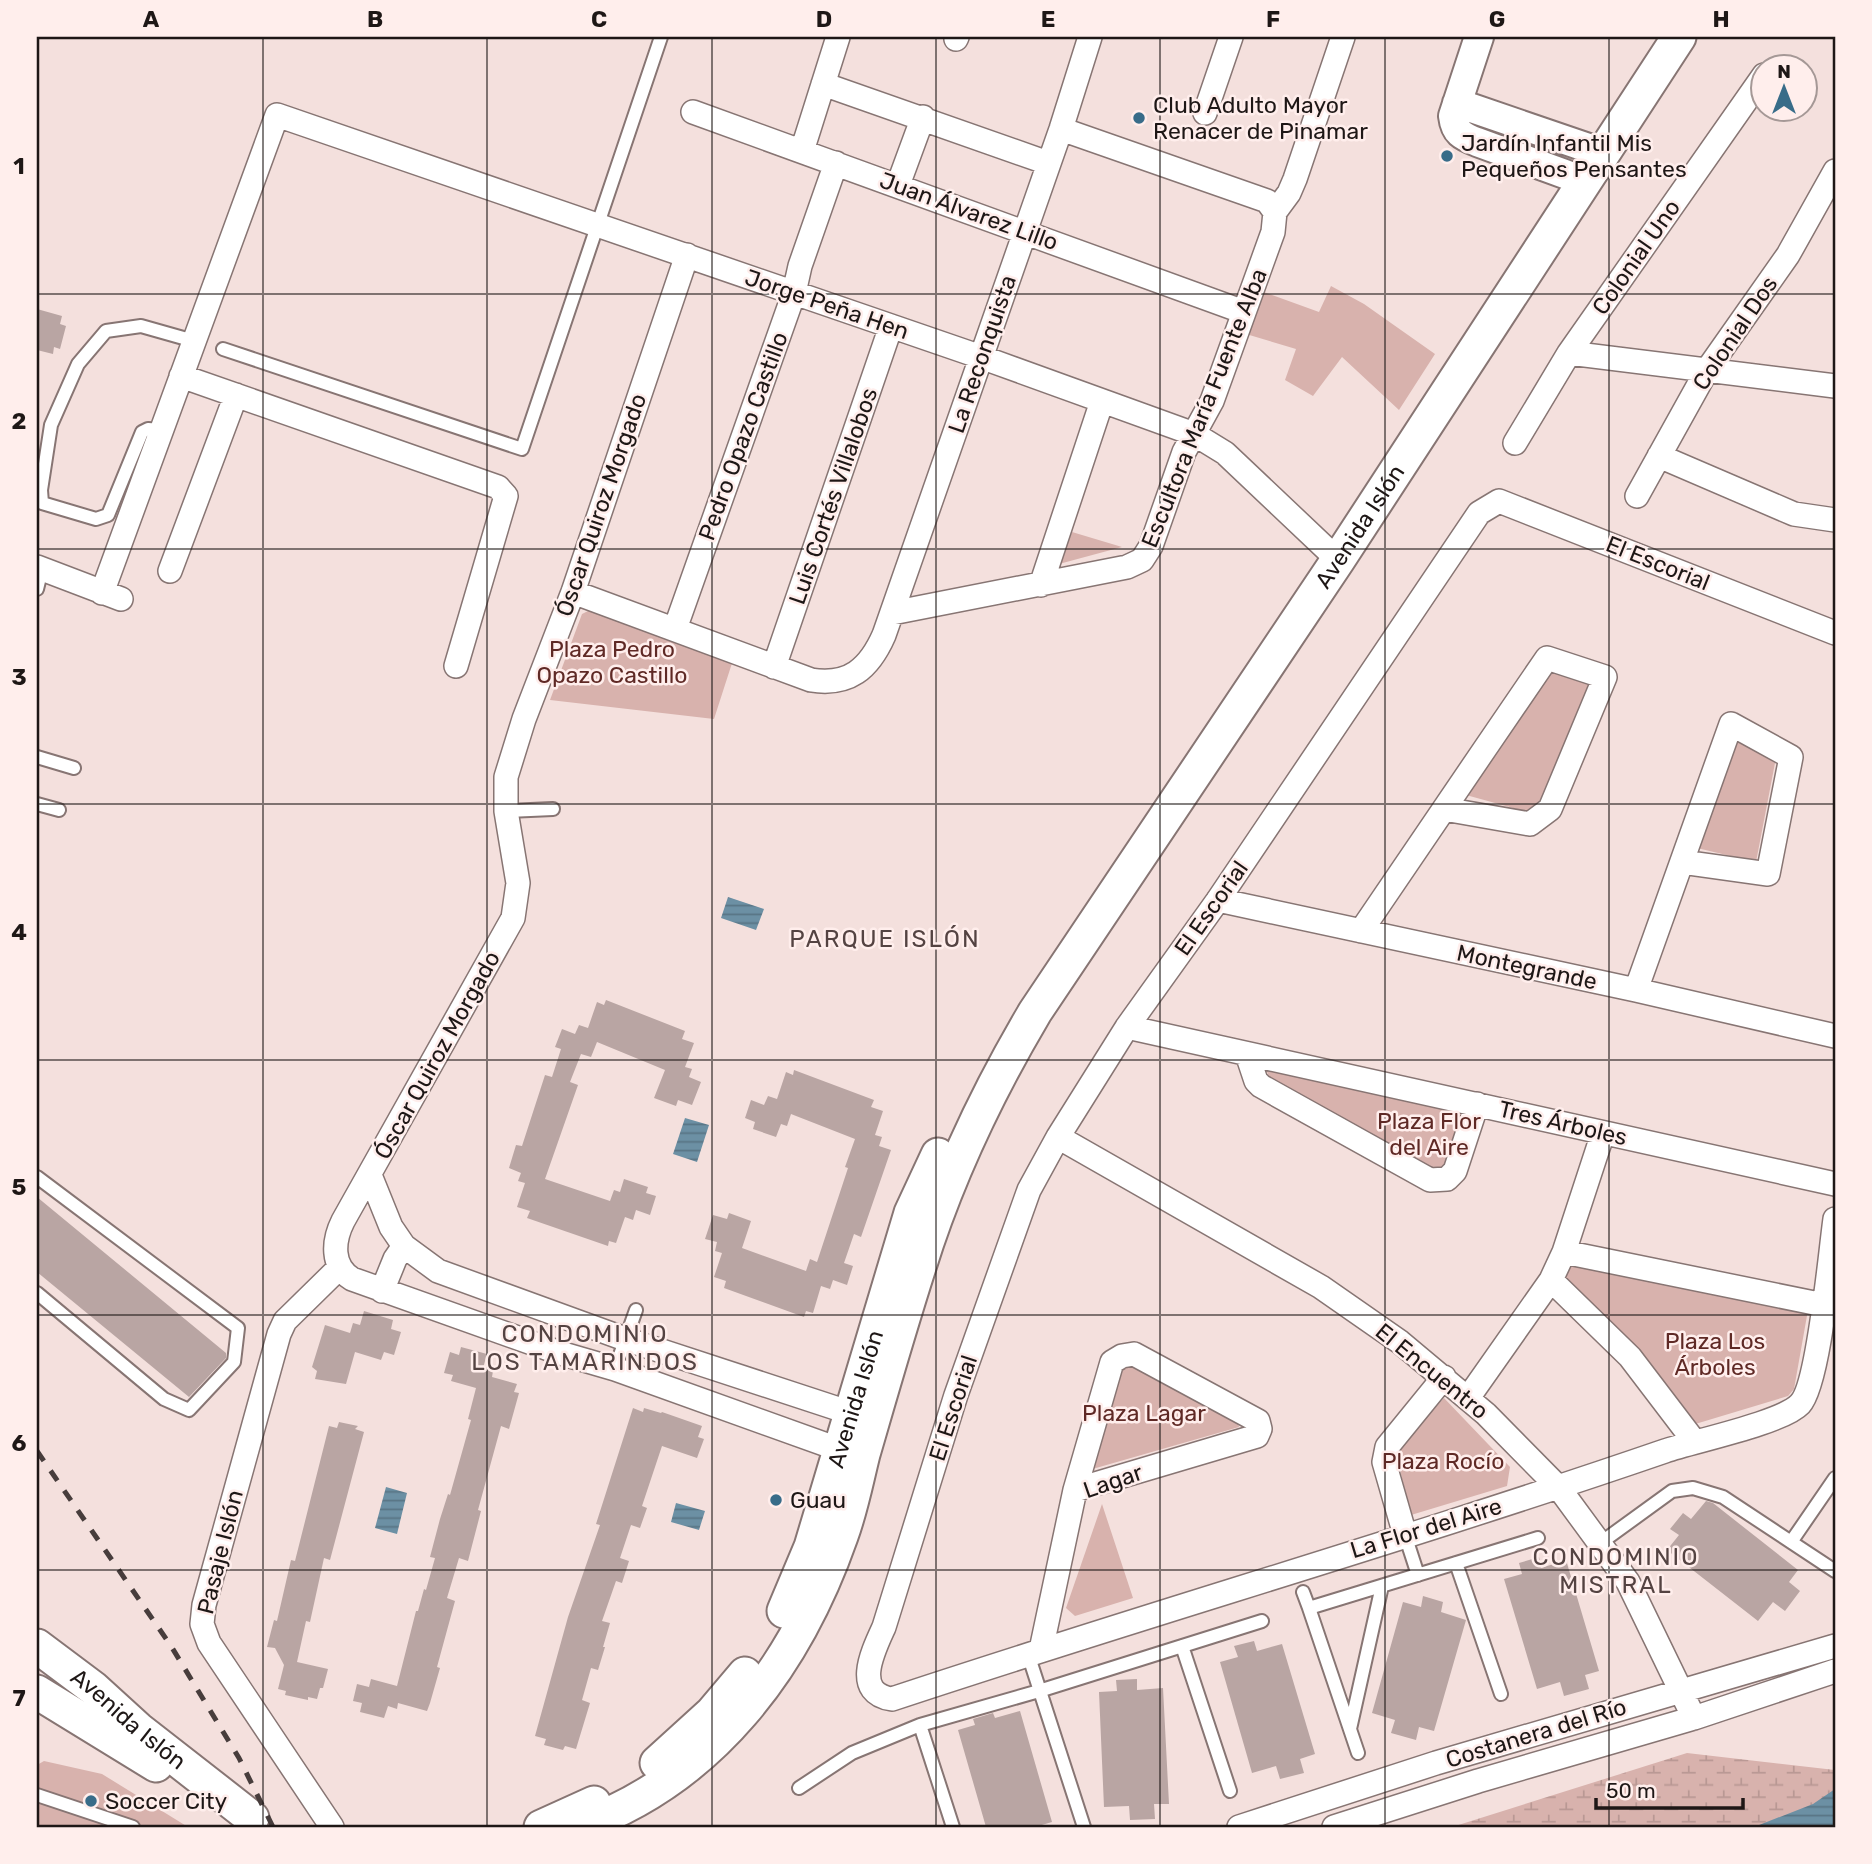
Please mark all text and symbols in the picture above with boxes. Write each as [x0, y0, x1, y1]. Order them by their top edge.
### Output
text: A [143, 5, 160, 33]
text: B [367, 5, 383, 33]
text: C [591, 5, 607, 33]
text: D [816, 5, 832, 33]
text: E [1041, 5, 1055, 33]
text: F [1266, 5, 1280, 33]
text: G [1489, 5, 1505, 33]
text: H [1712, 5, 1730, 33]
north arrow [1750, 52, 1820, 122]
text: N [1777, 60, 1791, 83]
place label: Club Adulto Mayor Renacer de Pinamar [1153, 91, 1368, 145]
marker: Club Adulto Mayor Renacer de Pinamar [1131, 110, 1147, 126]
place label: Jardín Infantil Mis Pequeños Pensantes [1461, 129, 1687, 183]
marker: Jardín Infantil Mis Pequeños Pensantes [1439, 148, 1455, 164]
text: 1 [13, 152, 25, 180]
street label: Juan Álvarez Lillo [876, 166, 1062, 256]
street label: Colonial Uno [1586, 194, 1686, 320]
street label: Jorge Peña Hen [741, 263, 913, 345]
street label: Escultora María Fuente Alba [1135, 264, 1273, 552]
street label: La Reconquista [942, 271, 1022, 437]
street label: Colonial Dos [1687, 271, 1783, 395]
street label: Pedro Opazo Castillo [692, 328, 794, 544]
street label: Luis Cortés Villalobos [783, 384, 883, 608]
street label: Óscar Quiroz Morgado [550, 390, 652, 620]
text: 2 [12, 407, 26, 435]
street label: Avenida Islón [1309, 459, 1410, 594]
street label: El Escorial [1602, 530, 1714, 596]
park label: Plaza Pedro Opazo Castillo [536, 635, 688, 689]
text: 3 [11, 663, 27, 691]
street label: El Escorial [1168, 855, 1254, 961]
text: 4 [11, 918, 27, 946]
district label: PARQUE ISLÓN [789, 925, 981, 953]
street label: Montegrande [1454, 938, 1600, 996]
street label: Óscar Quiroz Morgado [368, 946, 506, 1164]
street label: Tres Árboles [1496, 1095, 1630, 1151]
park label: Plaza Flor del Aire [1377, 1107, 1481, 1161]
text: 5 [12, 1173, 27, 1201]
street label: El Encuentro [1370, 1317, 1494, 1425]
district label: CONDOMINIO LOS TAMARINDOS [471, 1320, 699, 1376]
street label: Avenida Islón [822, 1327, 889, 1471]
park label: Plaza Los Árboles [1665, 1327, 1765, 1381]
street label: El Escorial [923, 1352, 983, 1464]
park label: Plaza Lagar [1082, 1399, 1206, 1427]
text: 6 [12, 1429, 27, 1457]
park label: Plaza Rocío [1382, 1447, 1504, 1475]
street label: Lagar [1080, 1458, 1147, 1504]
place label: Guau [790, 1486, 846, 1514]
street label: Pasaje Islón [191, 1487, 249, 1617]
marker: Guau [768, 1492, 784, 1508]
street label: La Flor del Aire [1347, 1492, 1505, 1564]
district label: CONDOMINIO MISTRAL [1533, 1543, 1699, 1599]
street label: Avenida Islón [65, 1662, 192, 1775]
text: 7 [12, 1684, 26, 1712]
street label: Costanera del Río [1442, 1692, 1630, 1774]
scale bar [1596, 1766, 1742, 1810]
text: 50 m [1606, 1778, 1656, 1803]
place label: Soccer City [105, 1787, 228, 1815]
marker: Soccer City [83, 1793, 99, 1809]

